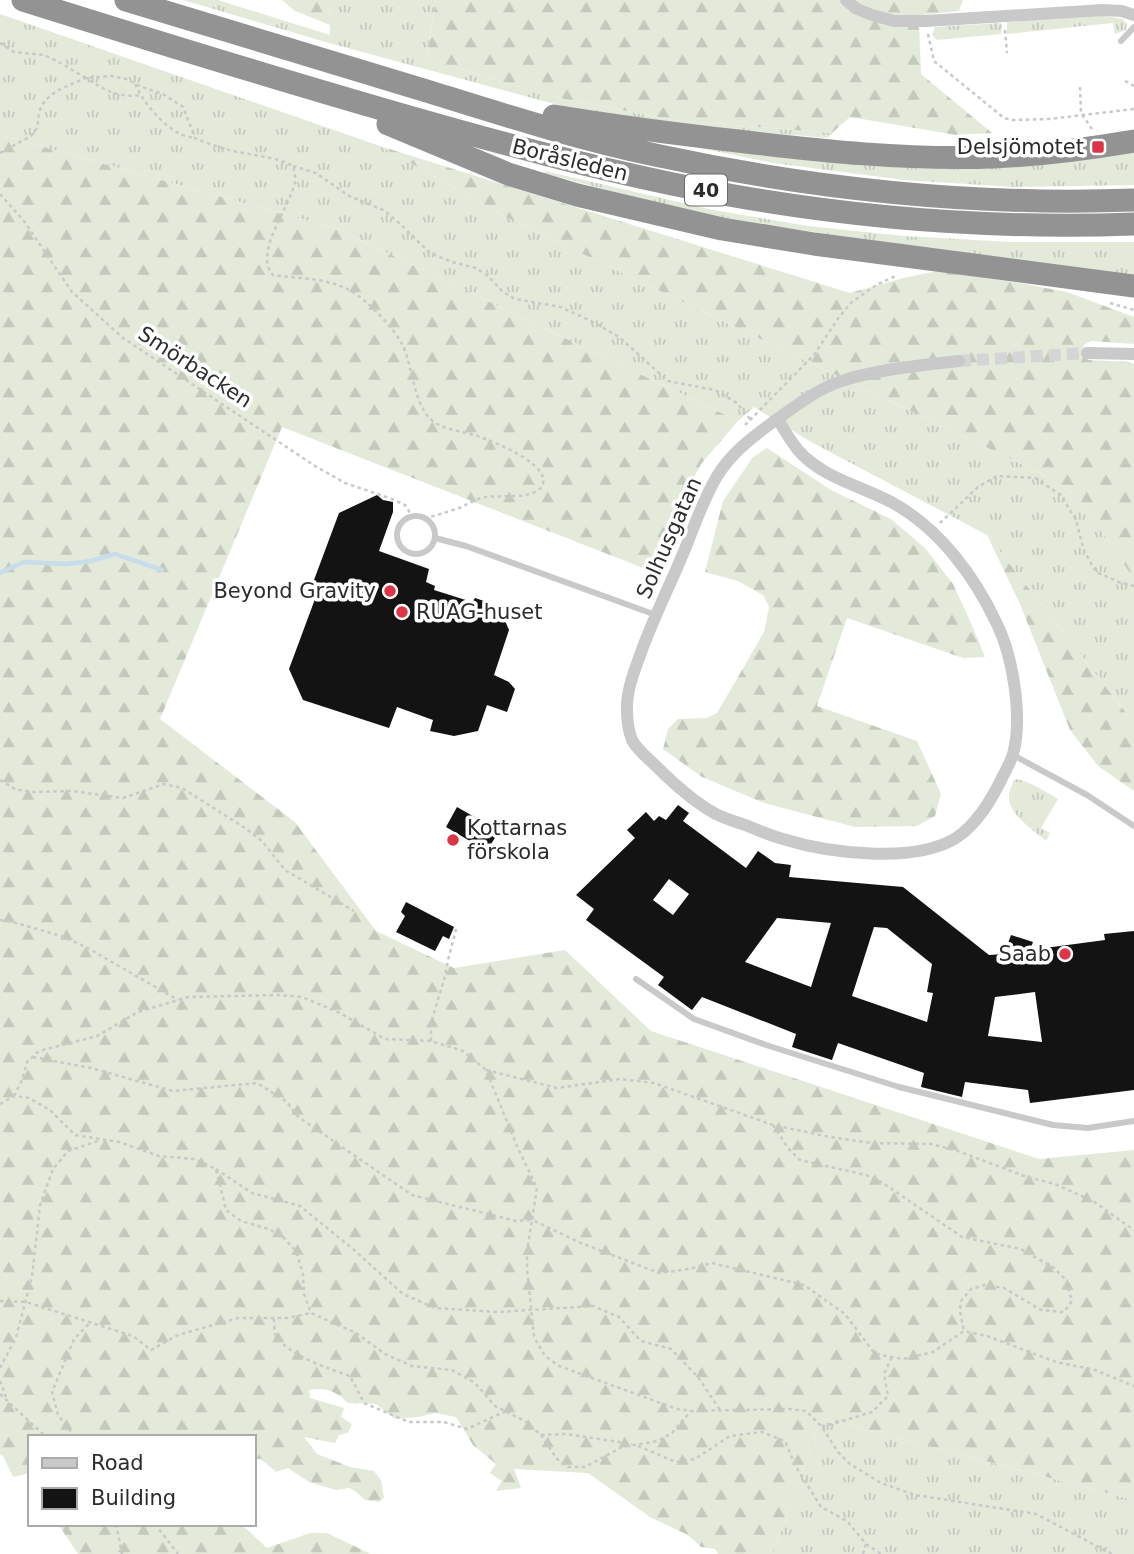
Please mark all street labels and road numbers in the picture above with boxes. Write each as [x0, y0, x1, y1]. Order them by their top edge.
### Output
street label: Boråsleden [510, 133, 630, 186]
road number: 40 [685, 174, 727, 206]
street label: Smörbacken [134, 321, 256, 413]
street label: Solhusgatan [632, 474, 706, 602]

